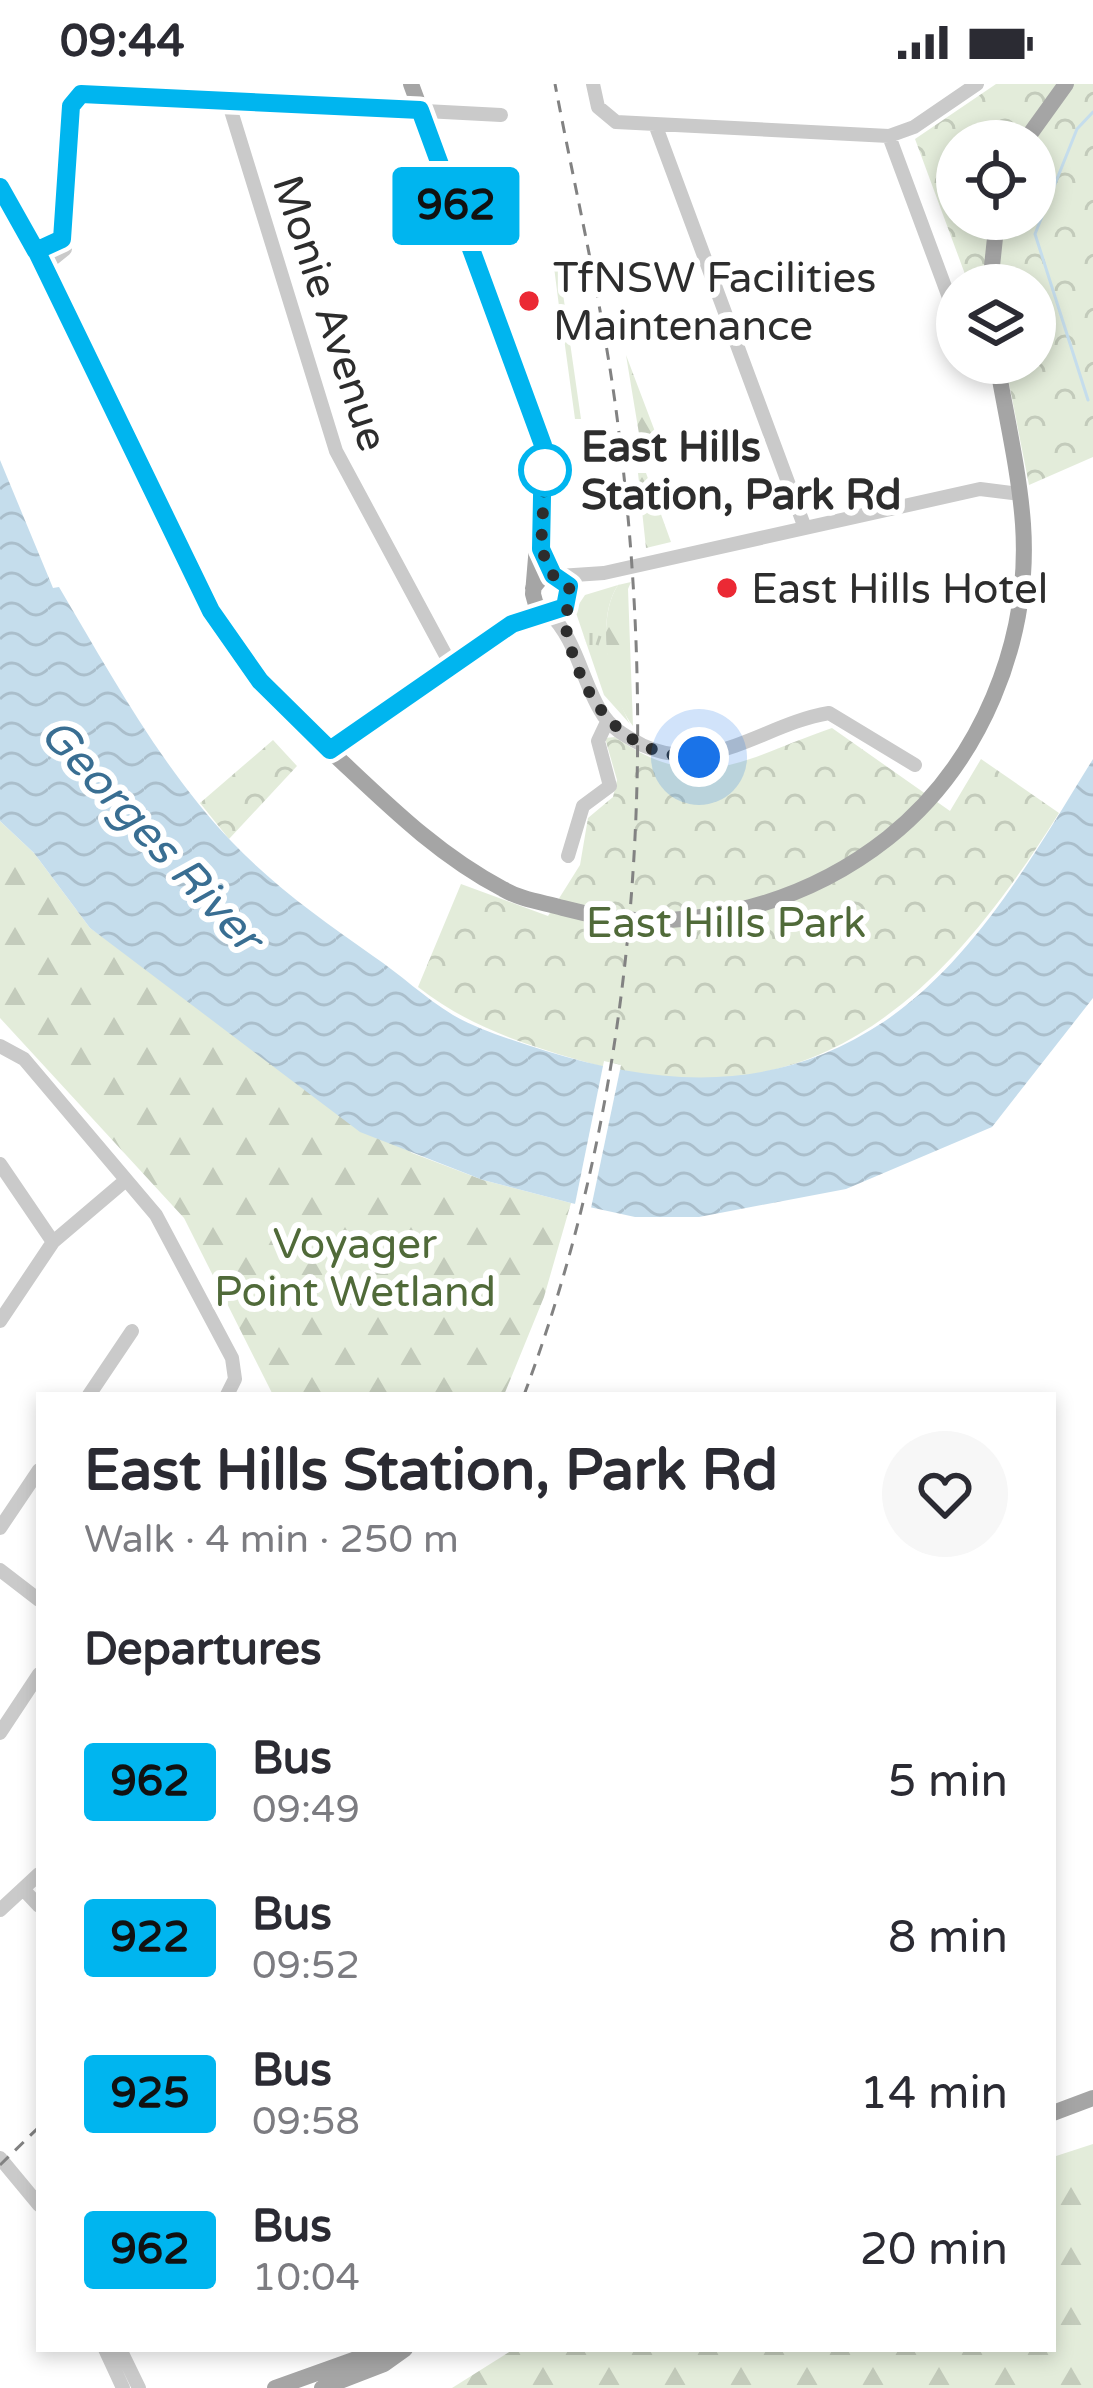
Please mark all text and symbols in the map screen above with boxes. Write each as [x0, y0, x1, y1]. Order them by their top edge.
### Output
text: 09:44 [60, 15, 185, 69]
map controls [936, 120, 1056, 384]
button: locate [936, 120, 1056, 240]
line badge: 962 [387, 167, 525, 245]
street label: Monie Avenue [261, 169, 398, 458]
text: 962 [416, 180, 496, 231]
place label: TfNSW Facilities Maintenance [553, 253, 877, 352]
button: layers [936, 264, 1056, 384]
marker: TfNSW Facilities Maintenance [516, 288, 542, 314]
place label: East Hills Station, Park Rd [581, 422, 902, 521]
marker: East Hills Station, Park Rd [520, 445, 570, 495]
place label: East Hills Hotel [751, 564, 1048, 615]
marker: East Hills Hotel [714, 575, 740, 601]
water label: Georges River [28, 707, 277, 968]
your location [669, 727, 729, 787]
park label: East Hills Park [586, 898, 866, 949]
park label: Voyager Point Wetland [214, 1219, 496, 1318]
button: heart [882, 1431, 1008, 1557]
text: East Hills Station, Park Rd [84, 1437, 778, 1505]
text: Walk · 4 min · 250 m [84, 1516, 459, 1563]
text: Departures [84, 1623, 322, 1677]
text: Bus [252, 1732, 332, 1786]
text: 5 min [888, 1755, 1008, 1809]
text: 962 [110, 1756, 190, 1807]
text: 09:49 [252, 1786, 360, 1833]
text: Bus [252, 1888, 332, 1942]
text: 8 min [888, 1911, 1008, 1965]
text: 922 [110, 1912, 190, 1963]
text: 09:52 [252, 1942, 360, 1989]
text: Bus [252, 2044, 332, 2098]
text: 14 min [860, 2067, 1008, 2121]
text: 925 [110, 2068, 190, 2119]
text: 09:58 [252, 2098, 360, 2145]
text: Bus [252, 2200, 332, 2254]
text: 20 min [860, 2223, 1008, 2277]
text: 962 [110, 2224, 190, 2275]
text: 10:04 [252, 2254, 360, 2301]

